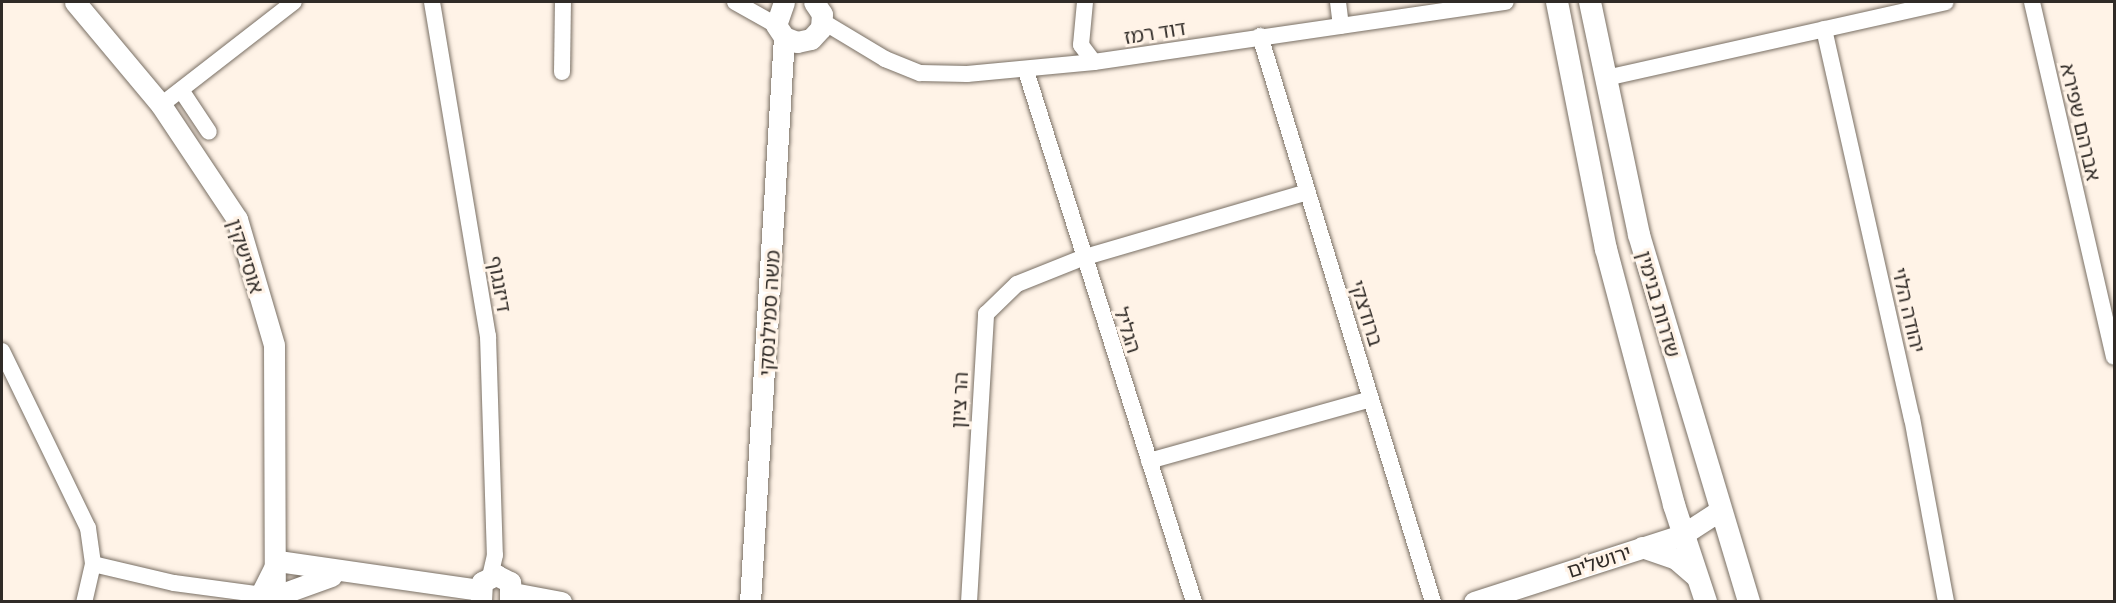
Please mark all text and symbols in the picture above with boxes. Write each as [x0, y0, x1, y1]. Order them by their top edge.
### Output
street label: דוד רמז [1122, 15, 1188, 49]
street label: אברהם שפירא [2056, 61, 2106, 183]
street label: אוסישקין [223, 216, 269, 296]
street label: שדרות בנימין [1632, 248, 1686, 360]
street label: משה סמילנסקי [754, 249, 784, 377]
street label: דיזנגוף [483, 254, 517, 314]
street label: יהודה הלוי [1888, 265, 1930, 355]
street label: ברודצקי [1346, 277, 1388, 349]
street label: הגליל [1109, 304, 1147, 356]
street label: הר ציון [946, 371, 972, 429]
street label: ירושלים [1564, 539, 1634, 583]

